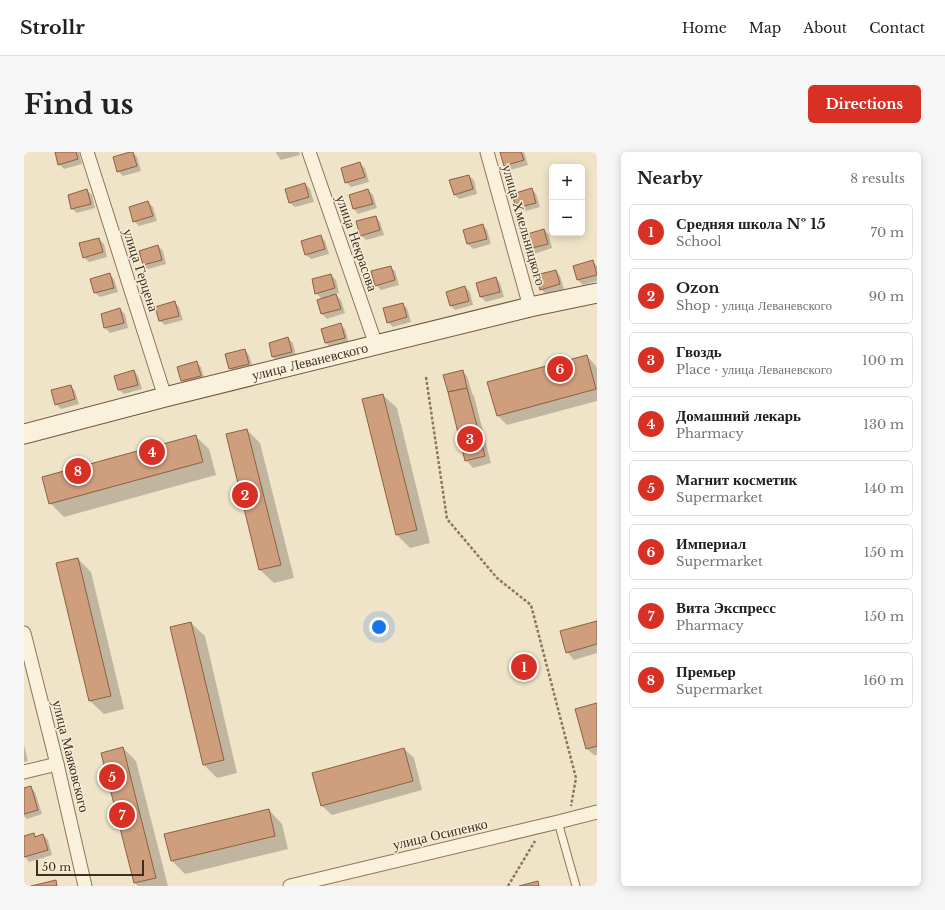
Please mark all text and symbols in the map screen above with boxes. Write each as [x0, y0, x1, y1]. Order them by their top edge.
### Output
text: Strollr [20, 16, 85, 39]
text: Home [682, 19, 727, 37]
text: Map [749, 19, 781, 37]
text: About [803, 19, 847, 37]
text: Contact [869, 19, 925, 37]
button: Directions [808, 85, 921, 123]
text: Find us [24, 87, 134, 122]
street label: улица Хмельницкого [498, 162, 550, 288]
map controls [549, 164, 585, 236]
button: + [549, 164, 585, 200]
text: Nearby [637, 168, 703, 189]
text: 8 results [850, 170, 905, 187]
street label: улица Некрасова [332, 192, 382, 294]
button: − [549, 200, 585, 236]
text: Средняя школа № 15 [676, 214, 826, 233]
text: 1 [648, 224, 654, 241]
text: 70 m [871, 224, 904, 241]
street label: улица Герцена [119, 226, 163, 315]
text: School [676, 233, 722, 250]
text: Ozon [676, 278, 719, 297]
text: 2 [647, 288, 655, 305]
text: 90 m [869, 288, 904, 305]
text: Shop · улица Леваневского [676, 297, 832, 314]
street label: улица Леваневского [250, 338, 370, 384]
text: Гвоздь [676, 342, 722, 361]
text: 3 [647, 352, 655, 369]
text: 100 m [862, 352, 904, 369]
pin: 6 [547, 354, 573, 384]
text: Place · улица Леваневского [676, 361, 832, 378]
text: Домашний лекарь [676, 406, 801, 425]
text: 4 [647, 416, 655, 433]
text: 130 m [863, 416, 904, 433]
pin: 3 [457, 424, 483, 454]
text: Pharmacy [676, 425, 744, 442]
pin: 4 [139, 437, 165, 467]
pin: 8 [65, 456, 91, 486]
text: Магнит косметик [676, 470, 797, 489]
pin: 2 [232, 480, 258, 510]
text: 5 [647, 480, 655, 497]
text: 140 m [864, 480, 904, 497]
text: Supermarket [676, 489, 763, 506]
text: Империал [676, 534, 746, 553]
text: 6 [647, 544, 655, 561]
text: 150 m [864, 544, 904, 561]
text: Supermarket [676, 553, 763, 570]
text: Вита Экспресс [676, 598, 776, 617]
text: 7 [648, 608, 654, 625]
text: 150 m [864, 608, 904, 625]
your location [369, 617, 389, 637]
text: Pharmacy [676, 617, 744, 634]
pin: 1 [511, 652, 537, 682]
text: Премьер [676, 662, 736, 681]
text: 8 [647, 672, 655, 689]
text: 160 m [863, 672, 904, 689]
text: Supermarket [676, 681, 763, 698]
street label: улица Маяковского [48, 698, 94, 814]
pin: 5 [99, 762, 125, 792]
pin: 7 [109, 800, 135, 830]
street label: улица Осипенко [391, 814, 489, 854]
scale bar [36, 858, 144, 877]
text: 50 m [42, 860, 71, 874]

